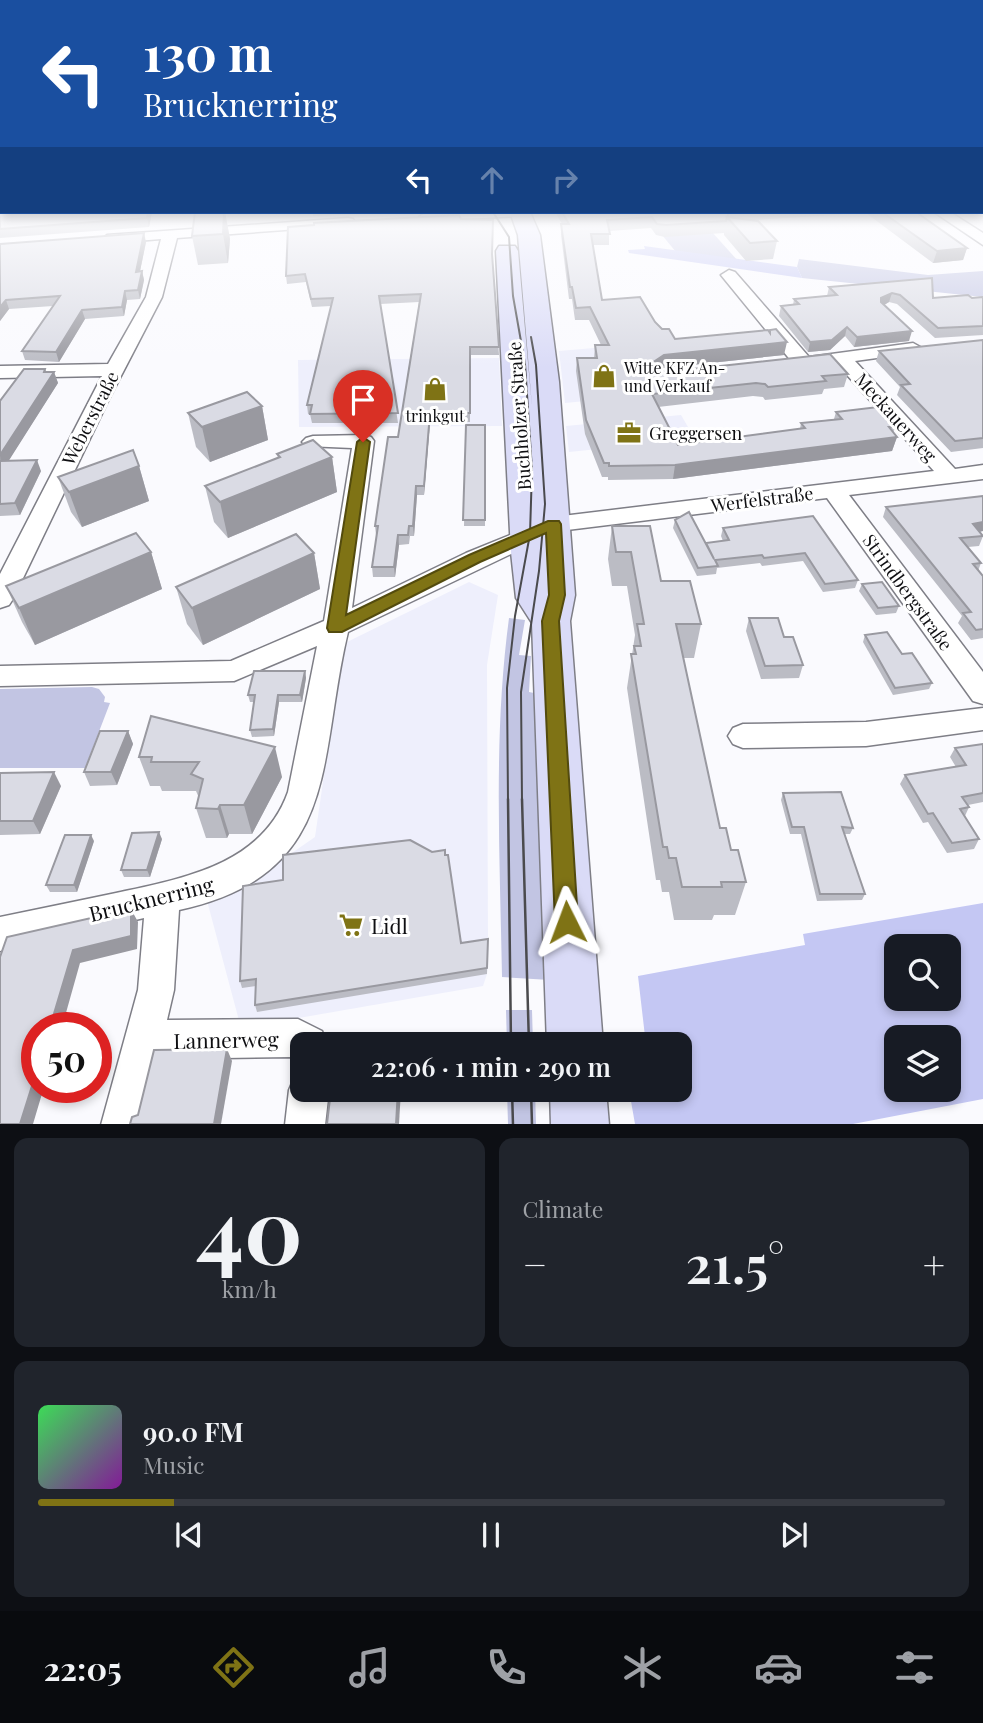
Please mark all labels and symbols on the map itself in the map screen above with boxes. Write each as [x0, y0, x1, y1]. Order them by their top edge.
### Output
street label: Buchholzer Straße [502, 341, 536, 491]
place label: Witte KFZ An- und Verkauf [623, 357, 726, 396]
shop icon: Witte KFZ An- und Verkauf [590, 362, 618, 390]
street label: Weberstraße [56, 367, 124, 470]
street label: Meckauerweg [850, 367, 943, 467]
pin [333, 370, 393, 442]
shop icon: trinkgut [421, 375, 449, 403]
place label: trinkgut [405, 405, 465, 426]
office icon: Greggersen [615, 419, 643, 447]
place label: Greggersen [649, 421, 743, 445]
street label: Werfelstraße [708, 481, 815, 517]
street label: Strindbergstraße [858, 529, 958, 655]
street label: Brucknerring [86, 869, 216, 927]
position arrow [530, 885, 604, 959]
supermarket icon: Lidl [337, 911, 365, 939]
place label: Lidl [371, 911, 408, 939]
speed limit sign: 50 [21, 1012, 112, 1103]
street label: Lannerweg [173, 1024, 279, 1054]

